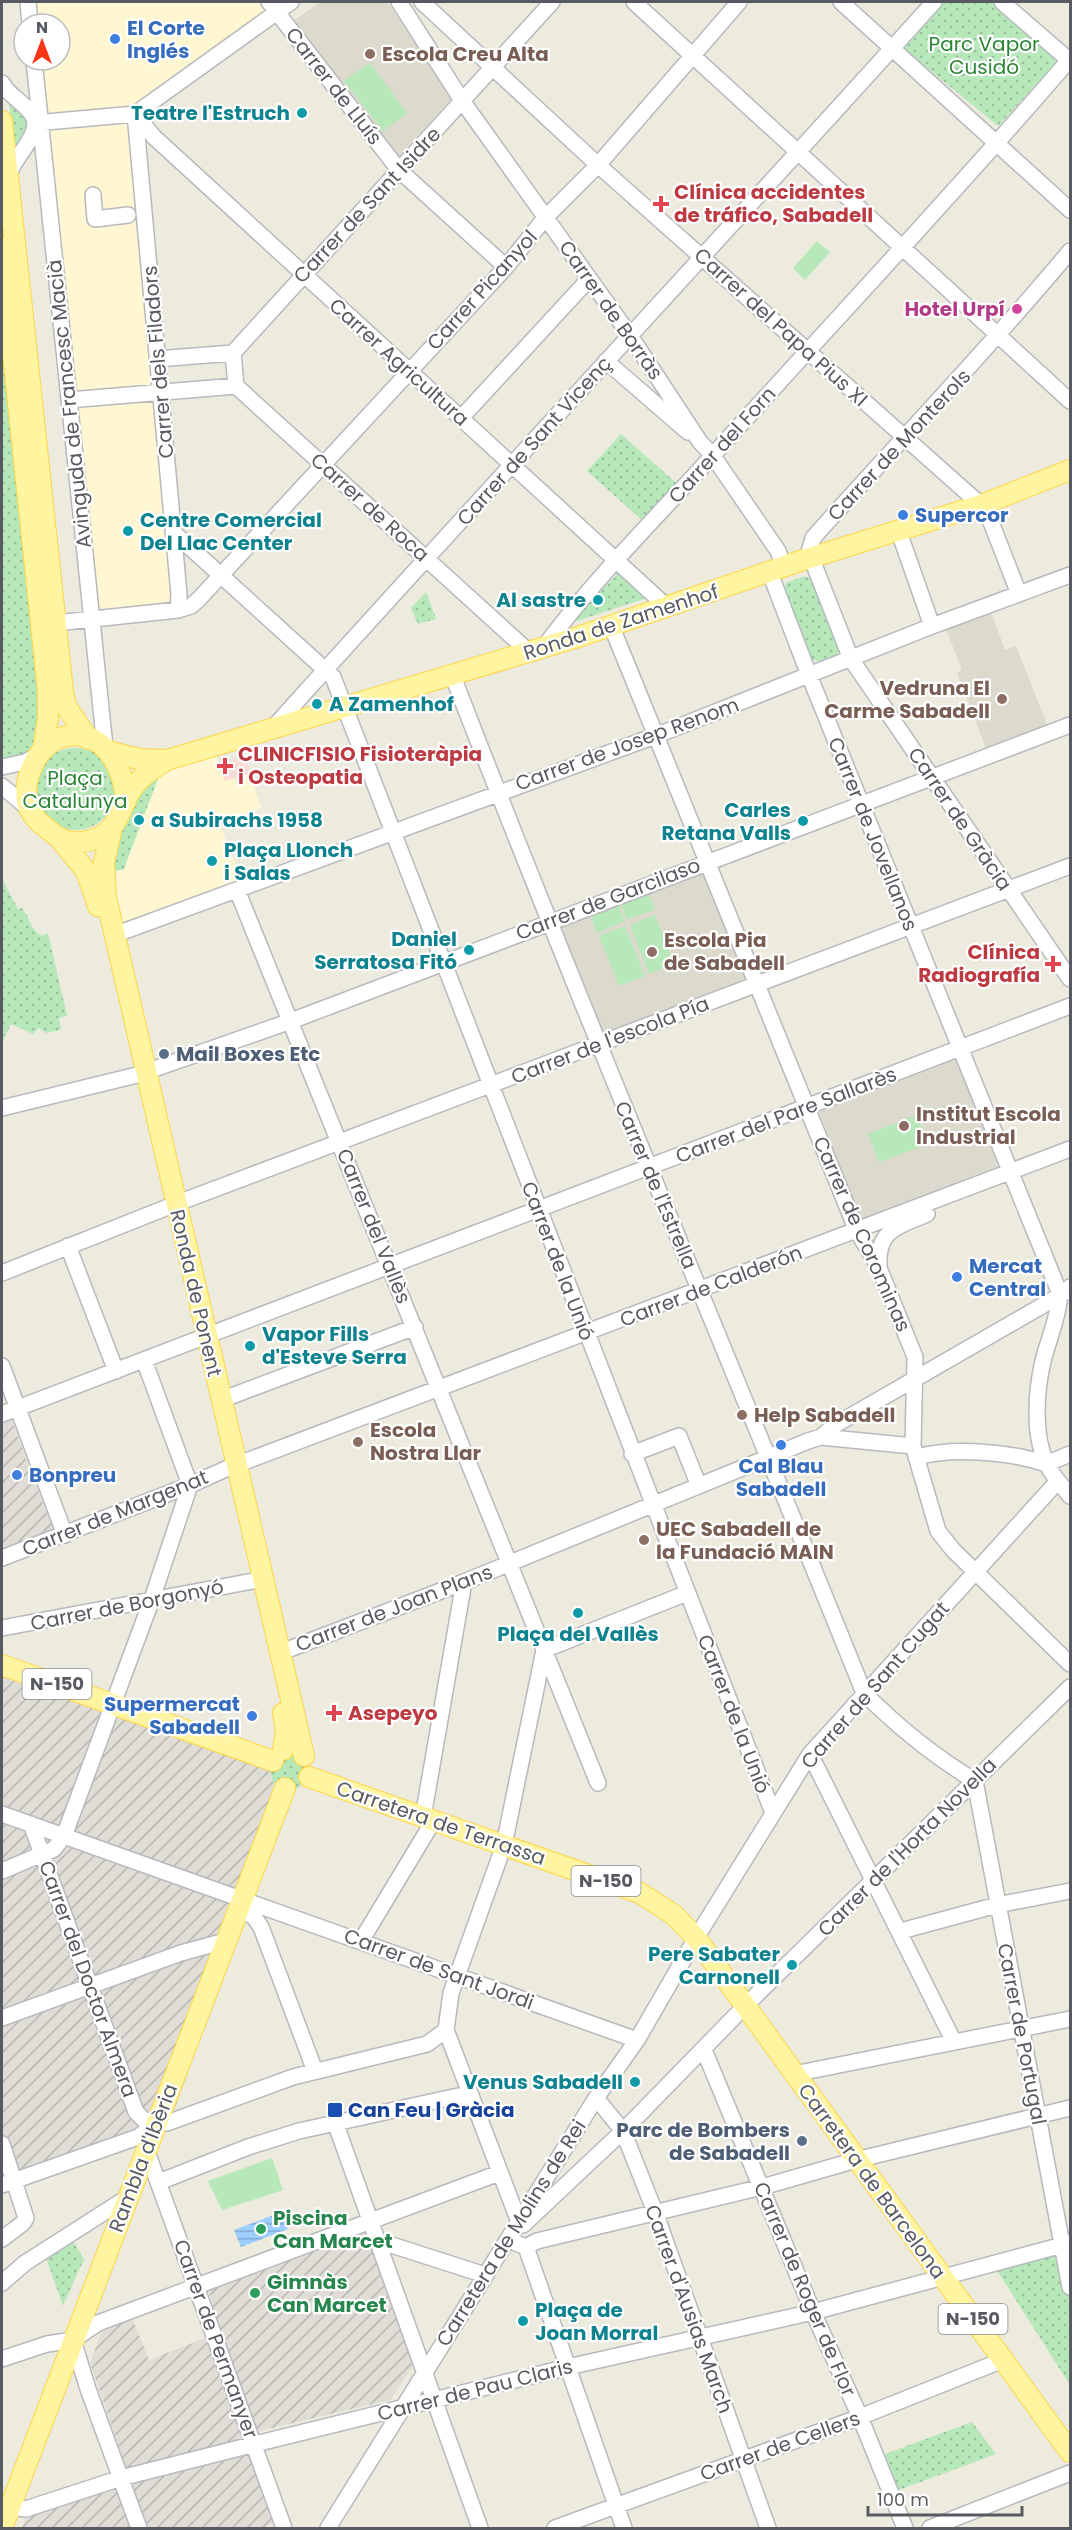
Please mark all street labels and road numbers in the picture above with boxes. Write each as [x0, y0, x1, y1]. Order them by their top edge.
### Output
street label: Carrer de Lluís [279, 21, 389, 151]
street label: Carrer de Sant Isidre [287, 121, 447, 289]
street label: Carrer Picanyol [420, 224, 544, 356]
street label: Carrer de Borràs [552, 235, 670, 385]
street label: Carrer del Papa Pius XI [688, 241, 874, 413]
street label: Avinguda de Francesc Macià [40, 258, 98, 550]
street label: Carrer dels Filadors [136, 264, 180, 460]
street label: Carrer Agricultura [323, 292, 475, 432]
street label: Carrer de Sant Vicenç [450, 350, 618, 532]
street label: Carrer de Monterols [821, 363, 977, 527]
street label: Carrer del Forn [662, 380, 782, 510]
street label: Carrer de Roca [305, 446, 435, 568]
street label: Ronda de Zamenhof [520, 577, 722, 667]
street label: Carrer de Josep Renom [511, 690, 743, 798]
street label: Carrer de Jovellanos [821, 733, 925, 935]
street label: Carrer de Gràcia [902, 742, 1018, 896]
street label: Carrer de Garcilaso [512, 851, 704, 947]
street label: Carrer de l'escola Pía [507, 989, 713, 1091]
street label: Carrer del Pare Sallarès [672, 1060, 900, 1170]
street label: Carrer de l'Estrella [608, 1097, 704, 1273]
street label: Carrer de Corominas [806, 1132, 918, 1336]
street label: Carrer del Vallès [330, 1144, 418, 1308]
street label: Carrer de la Unió [515, 1177, 601, 1345]
street label: Ronda de Ponent [163, 1207, 229, 1379]
street label: Carrer de Calderón [616, 1238, 806, 1334]
street label: Carrer de Margenat [18, 1463, 212, 1563]
street label: Carrer de Joan Plans [292, 1558, 496, 1658]
street label: Carrer de Borgonyó [28, 1573, 226, 1637]
street label: Carrer de Sant Cugat [794, 1595, 956, 1775]
street label: Carrer de la Unió [691, 1630, 777, 1798]
road number: N-150 [22, 1669, 92, 1699]
street label: Carrer de l'Horta Novella [811, 1751, 1003, 1943]
street label: Carretera de Terrassa [333, 1774, 549, 1872]
street label: Carrer del Doctor Almera [32, 1857, 144, 2101]
road number: N-150 [572, 1866, 640, 1896]
street label: Carrer de Sant Jordi [340, 1922, 538, 2016]
street label: Carrer de Portugal [991, 1941, 1053, 2127]
street label: Carretera de Barcelona [791, 2078, 953, 2284]
street label: Rambla d'Ibèria [102, 2080, 184, 2236]
street label: Carretera de Molins de Rei [430, 2114, 592, 2352]
street label: Carrer de Roger de Flor [747, 2177, 863, 2401]
street label: Carrer d'Ausias March [638, 2201, 740, 2417]
street label: Carrer de Permanyer [167, 2236, 265, 2442]
road number: N-150 [938, 2304, 1008, 2334]
street label: Carrer de Pau Claris [374, 2352, 576, 2428]
street label: Carrer de Cellers [696, 2404, 864, 2488]

